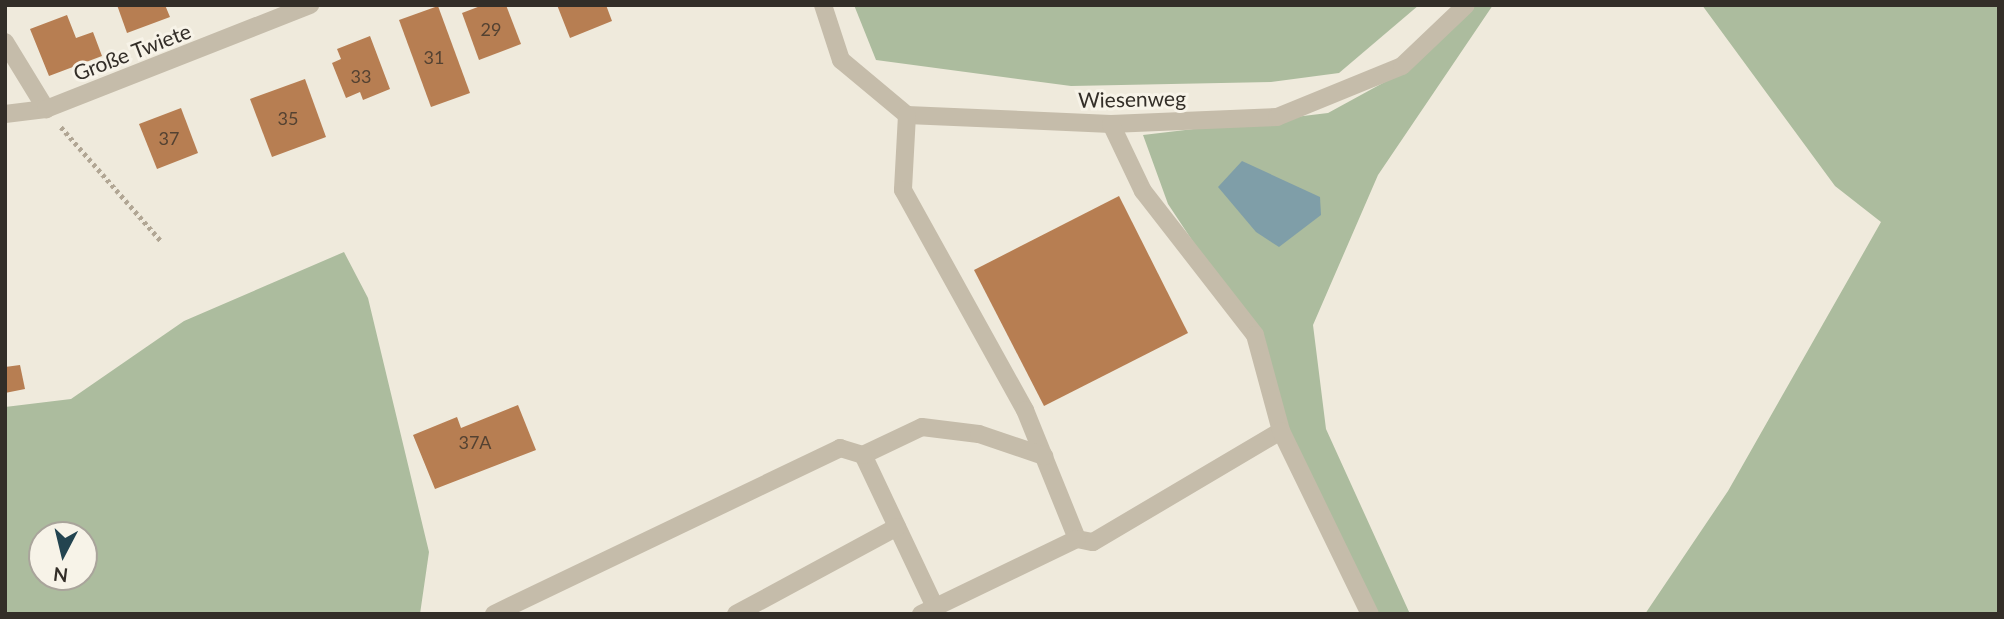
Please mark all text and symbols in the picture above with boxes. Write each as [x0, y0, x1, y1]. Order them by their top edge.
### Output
street label: Große Twiete [69, 18, 195, 86]
house number: 29 [481, 18, 501, 40]
house number: 31 [424, 46, 444, 68]
house number: 33 [351, 65, 371, 87]
street label: Wiesenweg [1078, 85, 1186, 113]
house number: 35 [278, 107, 298, 129]
house number: 37 [159, 127, 179, 149]
house number: 37A [458, 431, 492, 453]
north arrow [28, 521, 98, 591]
text: N [52, 563, 69, 588]

